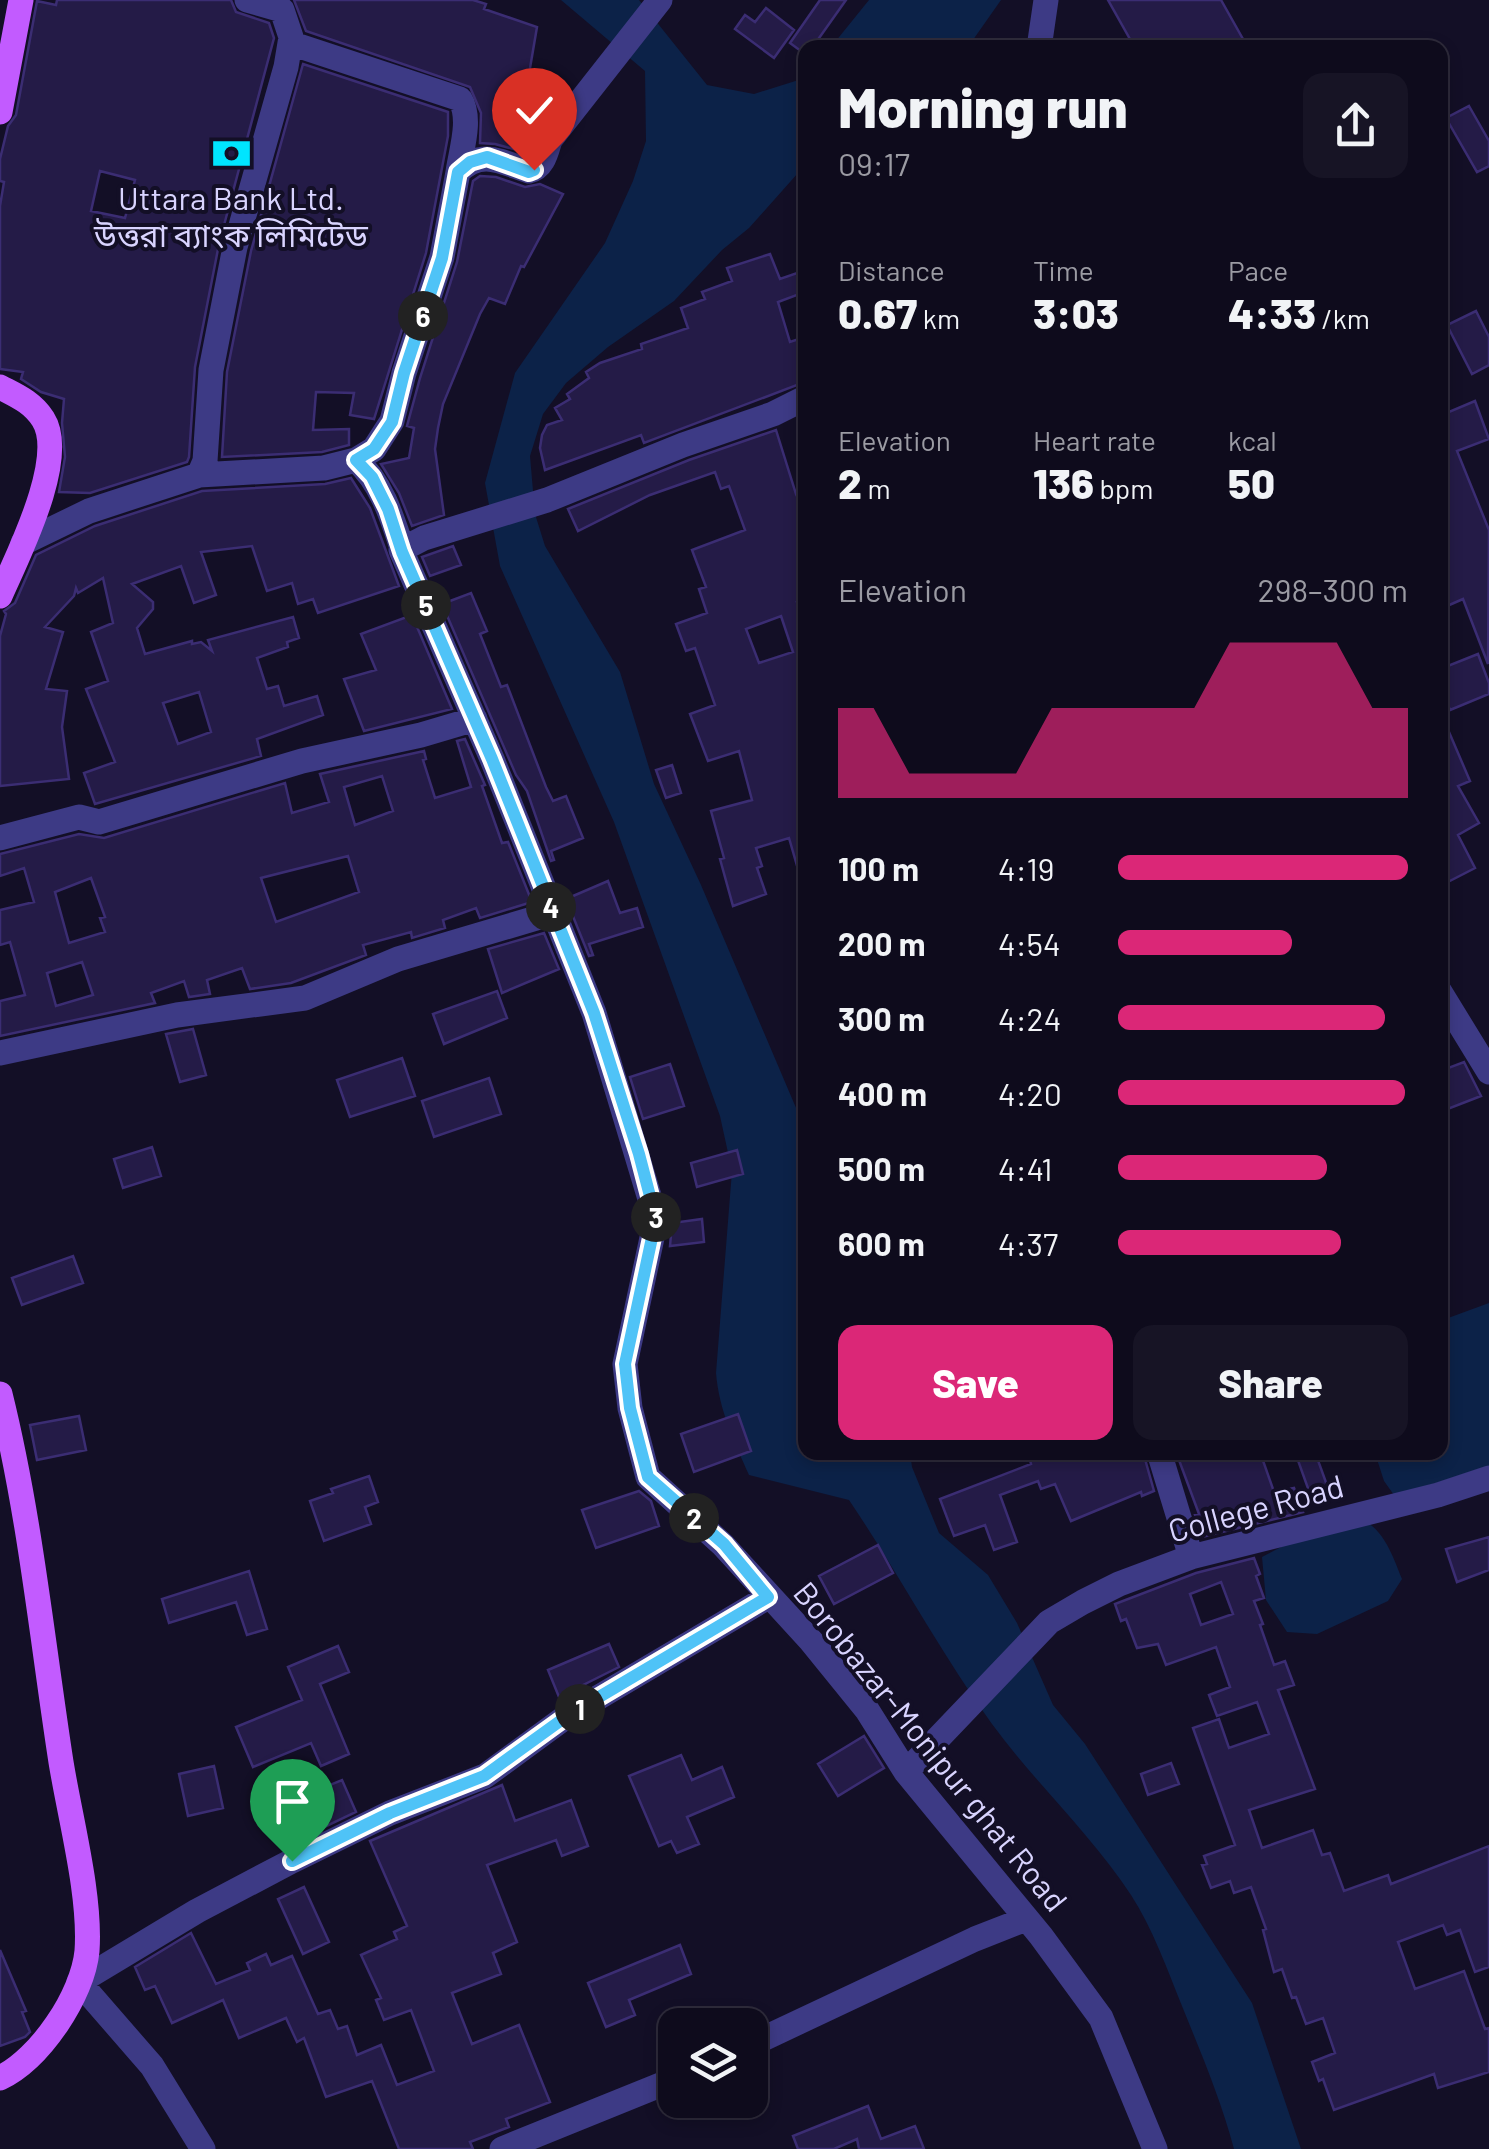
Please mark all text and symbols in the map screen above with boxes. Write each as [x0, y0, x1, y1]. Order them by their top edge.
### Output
pin [492, 68, 577, 171]
text: Morning run [838, 73, 1128, 139]
button: share [1303, 73, 1408, 178]
icon: check [507, 83, 562, 138]
bank icon: Uttara Bank Ltd. উত্তরা ব্যাংক লিমিটেড [210, 133, 252, 175]
text: 09:17 [838, 144, 910, 182]
place label: Uttara Bank Ltd. উত্তরা ব্যাংক লিমিটেড [93, 178, 369, 253]
text: Distance [838, 253, 945, 287]
text: Time [1033, 253, 1094, 287]
text: Pace [1228, 253, 1288, 287]
text: 0.67 [838, 287, 917, 337]
text: 3:03 [1033, 287, 1119, 337]
text: 4:33 [1228, 287, 1316, 337]
pin: 6 [398, 291, 448, 341]
text: 6 [415, 299, 431, 333]
text: km [917, 301, 960, 335]
text: /km [1316, 301, 1370, 335]
text: Elevation [838, 423, 951, 457]
text: Heart rate [1033, 423, 1156, 457]
text: kcal [1228, 423, 1277, 457]
text: 2 [838, 457, 862, 507]
text: 136 [1033, 457, 1094, 507]
text: 50 [1228, 457, 1275, 507]
text: m [862, 471, 891, 505]
text: bpm [1094, 471, 1153, 505]
text: Elevation [838, 570, 967, 608]
text: 298–300 m [1258, 570, 1408, 608]
pin: 5 [401, 580, 451, 630]
text: 5 [418, 588, 434, 622]
text: 100 m [838, 849, 919, 887]
text: 4:19 [998, 849, 1054, 887]
pin: 4 [526, 882, 576, 932]
text: 4 [543, 890, 559, 924]
text: 200 m [838, 924, 926, 962]
text: 4:54 [998, 924, 1061, 962]
text: 300 m [838, 999, 925, 1037]
text: 4:24 [998, 999, 1061, 1037]
text: 400 m [838, 1074, 927, 1112]
text: 4:20 [998, 1074, 1062, 1112]
text: 500 m [838, 1149, 925, 1187]
text: 4:41 [998, 1149, 1052, 1187]
pin: 3 [631, 1192, 681, 1242]
text: 3 [648, 1200, 664, 1234]
text: 600 m [838, 1224, 925, 1262]
text: 4:37 [998, 1224, 1058, 1262]
button: Save [838, 1325, 1113, 1440]
button: Share [1133, 1325, 1408, 1440]
street label: College Road [1164, 1465, 1347, 1549]
pin: 2 [669, 1493, 719, 1543]
text: 2 [686, 1501, 702, 1535]
street label: Borobazar-Monipur ghat Road [787, 1573, 1076, 1918]
pin: 1 [555, 1684, 605, 1734]
text: 1 [575, 1692, 585, 1726]
pin [250, 1759, 335, 1862]
icon: arrive [265, 1774, 320, 1829]
map controls [658, 2008, 768, 2118]
button: layers [658, 2008, 768, 2118]

